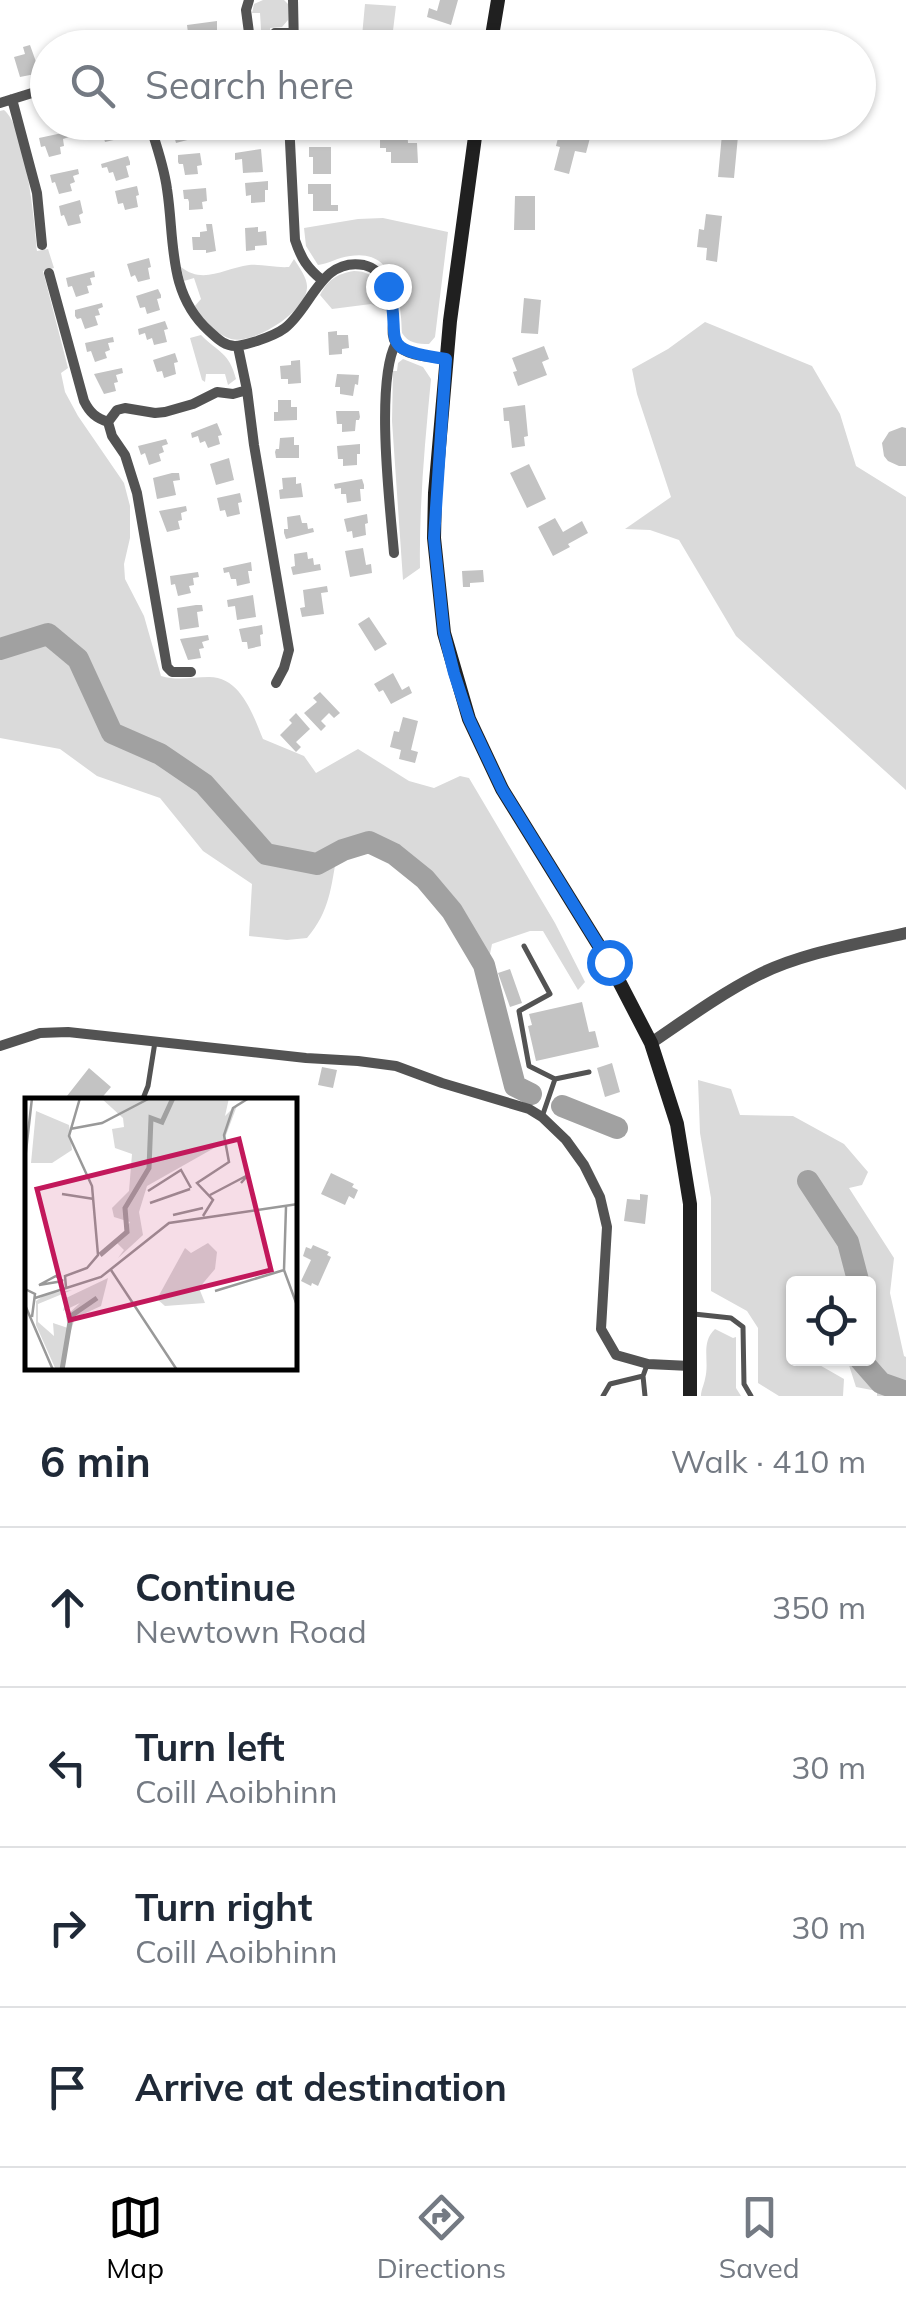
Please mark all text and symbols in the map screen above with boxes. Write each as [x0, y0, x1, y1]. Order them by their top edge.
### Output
search box [30, 30, 876, 140]
icon: search [65, 58, 120, 113]
text: Search here [145, 61, 354, 109]
route end [366, 264, 412, 310]
route start [587, 940, 633, 986]
inset map [25, 1098, 298, 1371]
map controls [786, 1276, 876, 1366]
button: locate [786, 1276, 876, 1366]
text: 6 min [40, 1435, 151, 1488]
text: Walk · 410 m [671, 1441, 866, 1481]
text: Continue [135, 1563, 296, 1611]
icon: ahead [40, 1580, 95, 1635]
text: 350 m [772, 1587, 866, 1627]
text: Newtown Road [135, 1611, 367, 1651]
text: Turn left [135, 1723, 285, 1771]
icon: left [40, 1740, 95, 1795]
text: 30 m [791, 1747, 866, 1787]
text: Coill Aoibhinn [135, 1771, 338, 1811]
text: Turn right [135, 1883, 312, 1931]
icon: right [40, 1900, 95, 1955]
text: 30 m [791, 1907, 866, 1947]
text: Coill Aoibhinn [135, 1931, 338, 1971]
icon: arrive [40, 2060, 95, 2115]
text: Arrive at destination [135, 2063, 507, 2111]
tab: Map [106, 2190, 164, 2285]
tab: Directions [377, 2190, 506, 2285]
tab: Saved [719, 2190, 800, 2285]

